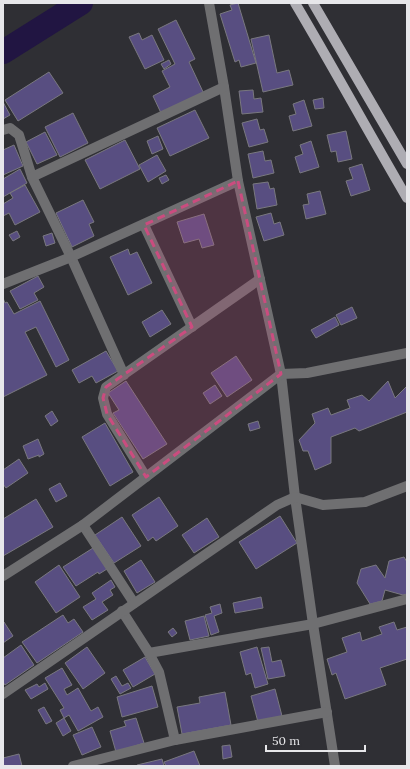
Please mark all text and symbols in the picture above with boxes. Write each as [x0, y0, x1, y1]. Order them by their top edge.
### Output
scale bar [266, 727, 365, 753]
text: 50 m [272, 733, 300, 748]

